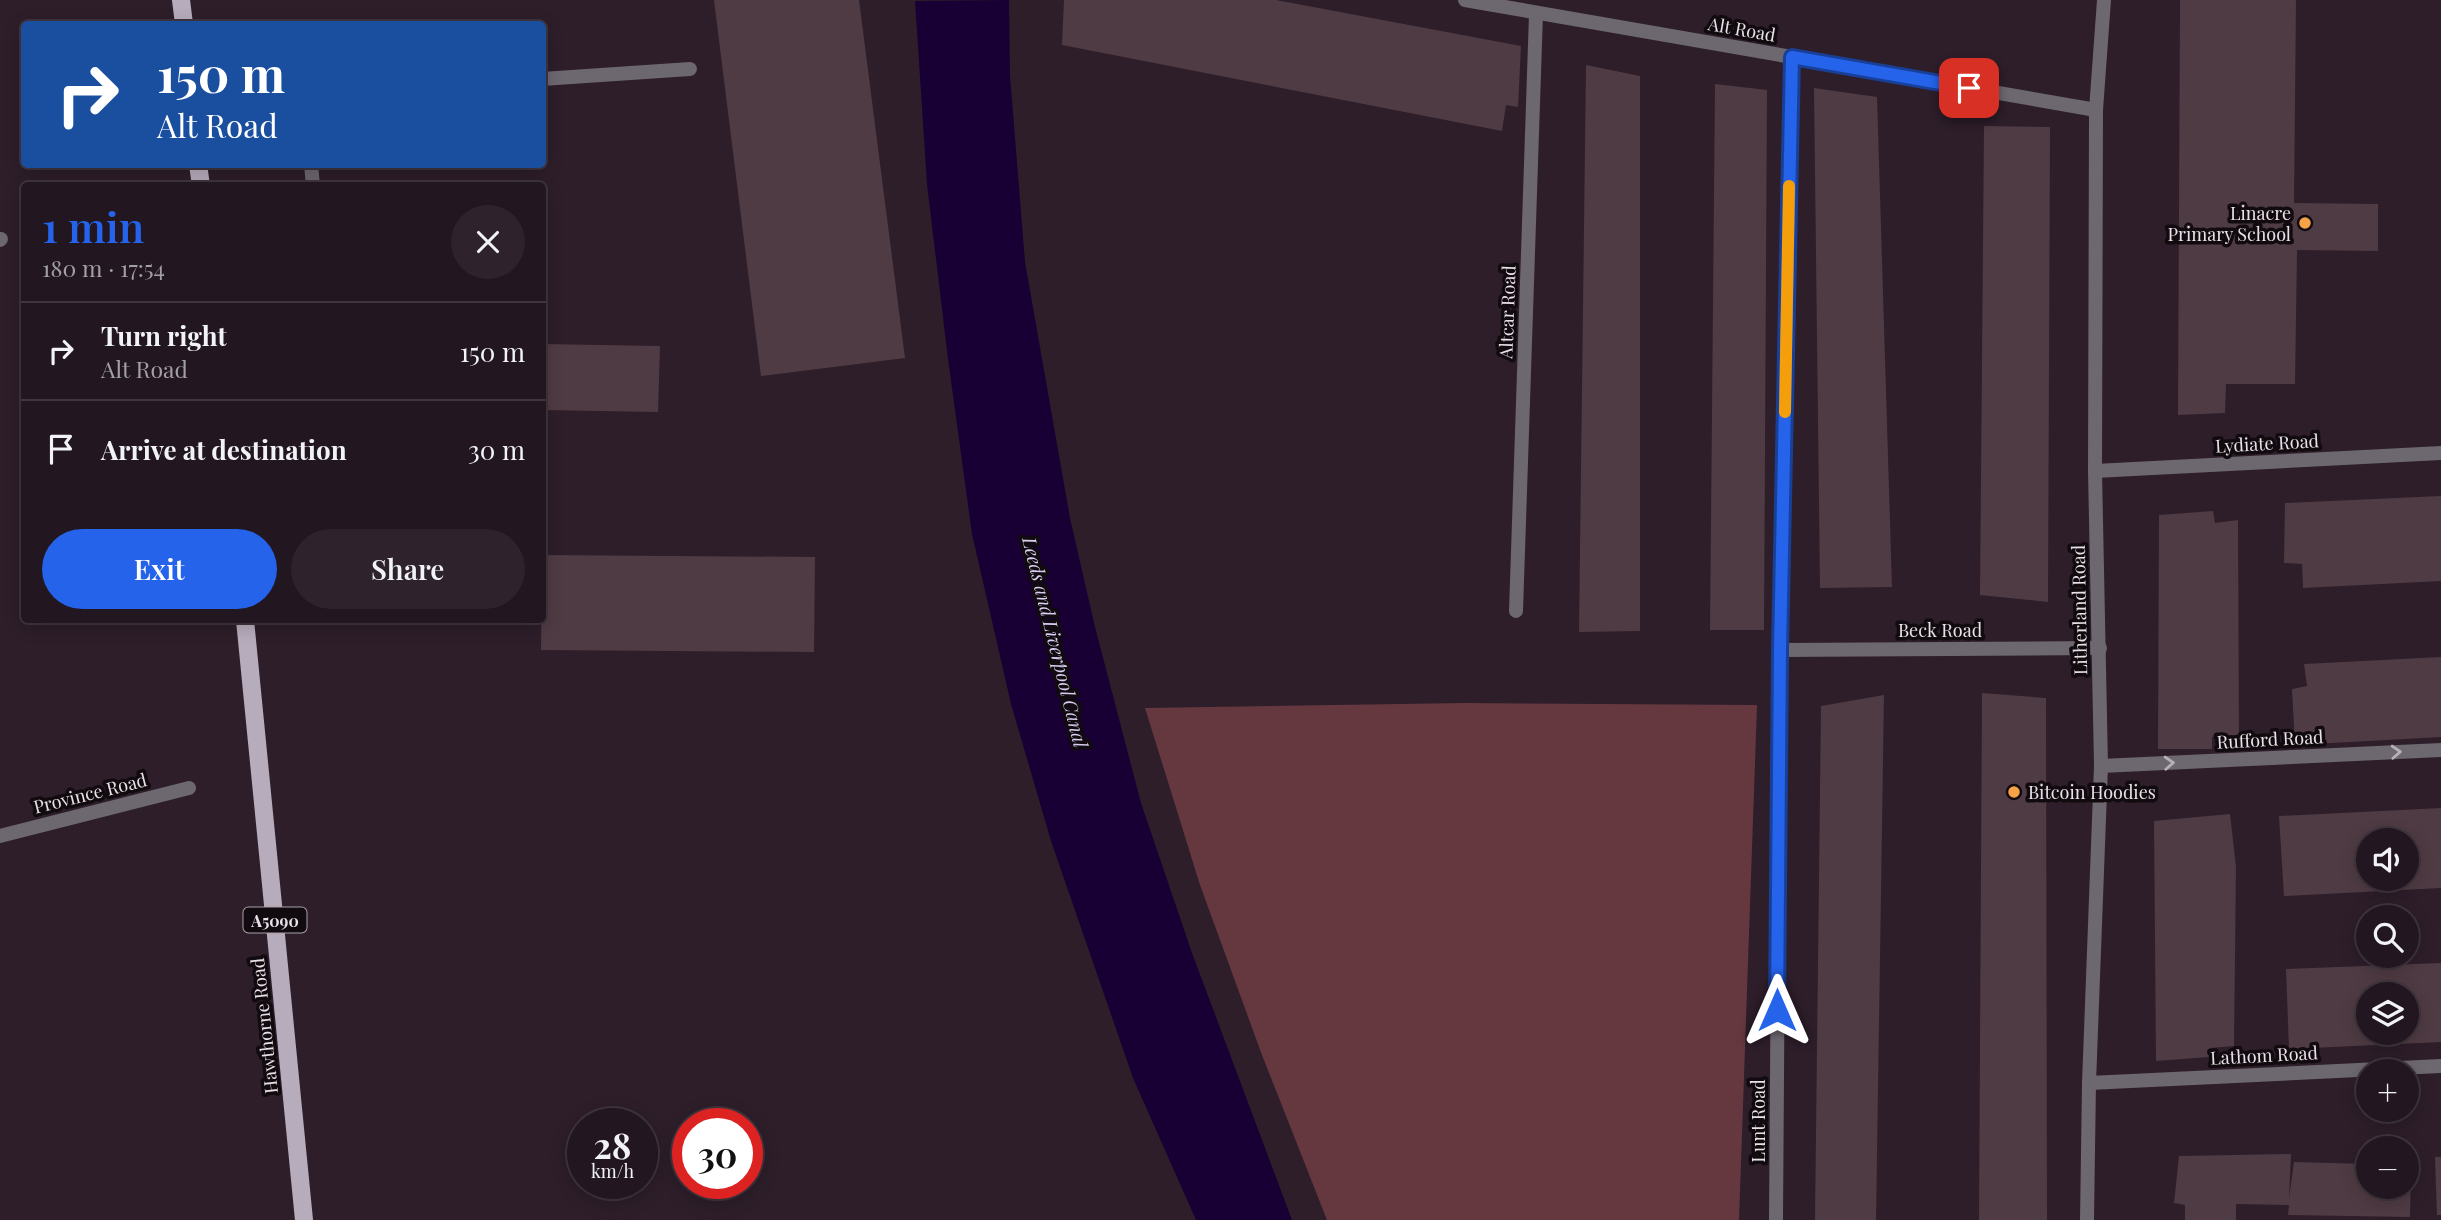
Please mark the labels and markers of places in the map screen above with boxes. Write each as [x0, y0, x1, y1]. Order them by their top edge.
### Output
pin [1939, 58, 1999, 118]
place label: Linacre Primary School [2167, 201, 2291, 246]
marker: Linacre Primary School [2297, 215, 2313, 231]
place label: Bitcoin Hoodies [2028, 780, 2156, 804]
marker: Bitcoin Hoodies [2006, 784, 2022, 800]

